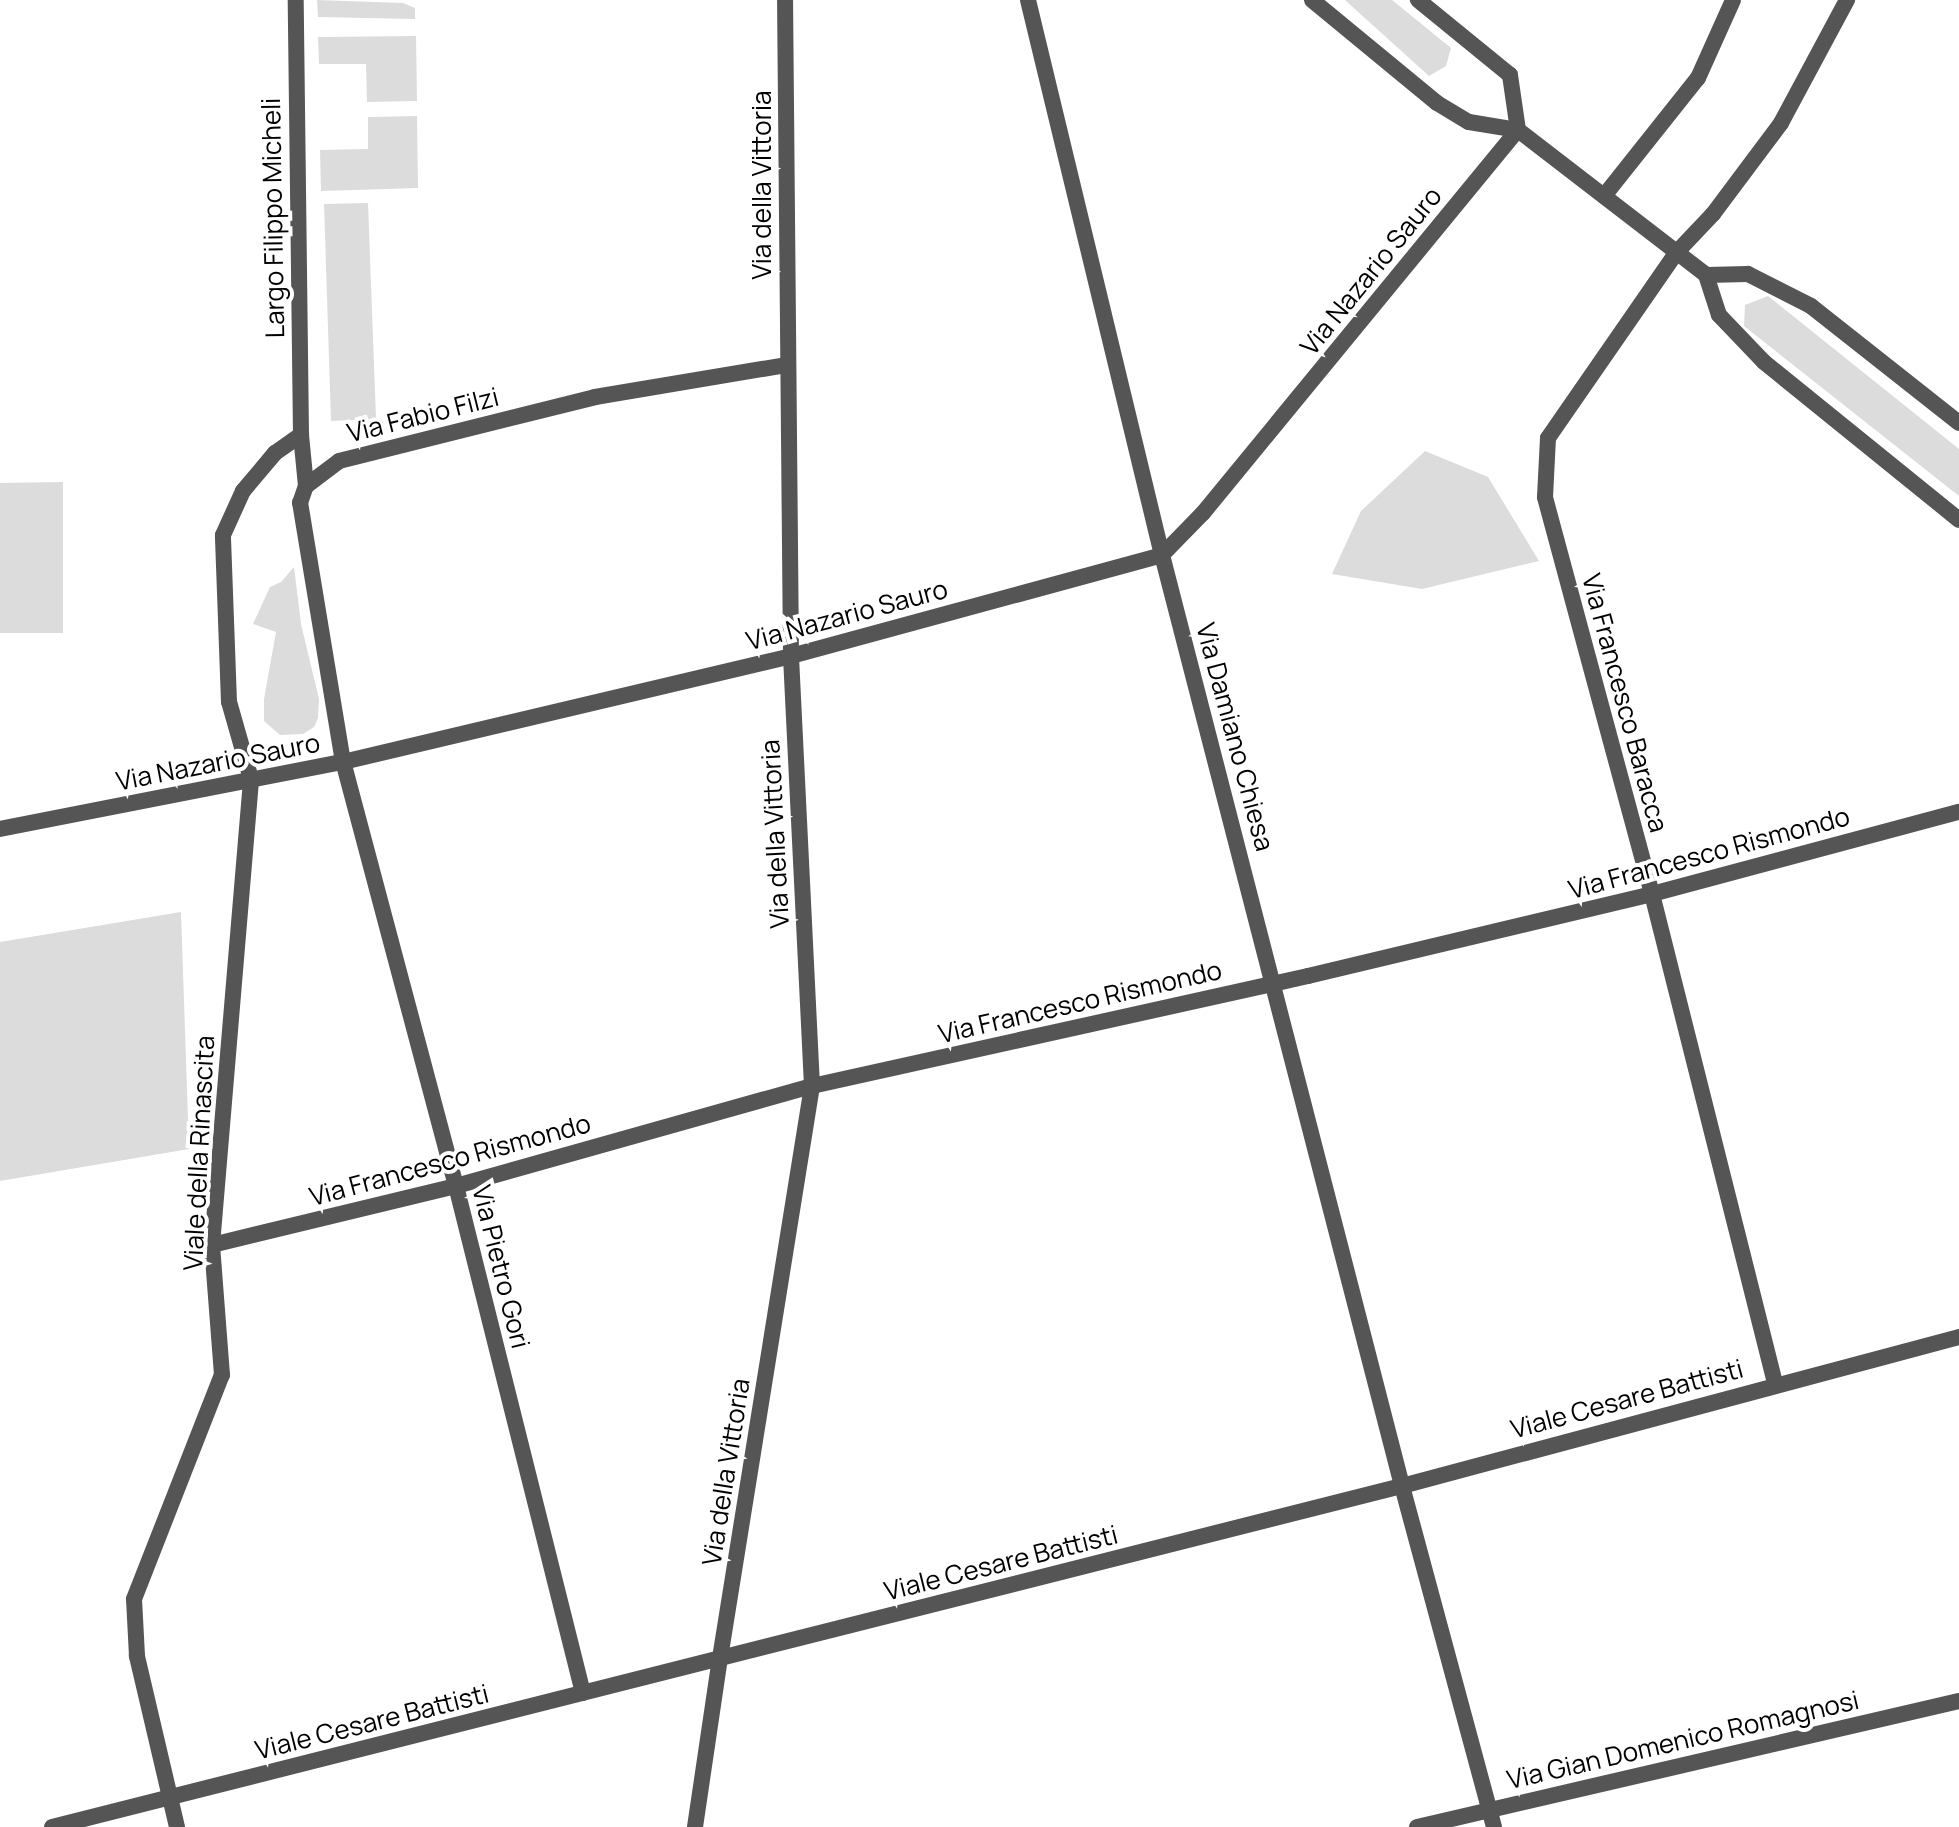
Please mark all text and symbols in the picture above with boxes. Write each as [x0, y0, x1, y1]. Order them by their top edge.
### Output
street label: Via della Vittoria [746, 90, 778, 280]
street label: Largo Filippo Micheli [255, 98, 291, 338]
street label: Via Nazario Sauro [1294, 181, 1448, 361]
street label: Via Fabio Filzi [344, 381, 502, 449]
street label: Via Francesco Baracca [1575, 570, 1675, 836]
street label: Via Nazario Sauro [743, 573, 951, 657]
street label: Via Damiano Chiesa [1190, 620, 1280, 854]
street label: Via Nazario Sauro [113, 727, 323, 797]
street label: Via della Vittoria [754, 739, 796, 929]
street label: Via Francesco Rismondo [1565, 800, 1853, 906]
street label: Via Francesco Rismondo [935, 954, 1225, 1050]
street label: Viale della Rinascita [177, 1035, 221, 1271]
street label: Via Francesco Rismondo [306, 1107, 594, 1213]
street label: Via Pietro Gori [466, 1182, 536, 1352]
street label: Viale Cesare Battisti [1507, 1353, 1747, 1445]
street label: Via della Vittoria [696, 1376, 756, 1568]
street label: Viale Cesare Battisti [881, 1519, 1121, 1607]
street label: Viale Cesare Battisti [252, 1678, 492, 1766]
street label: Via Gian Domenico Romagnosi [1504, 1684, 1862, 1796]

